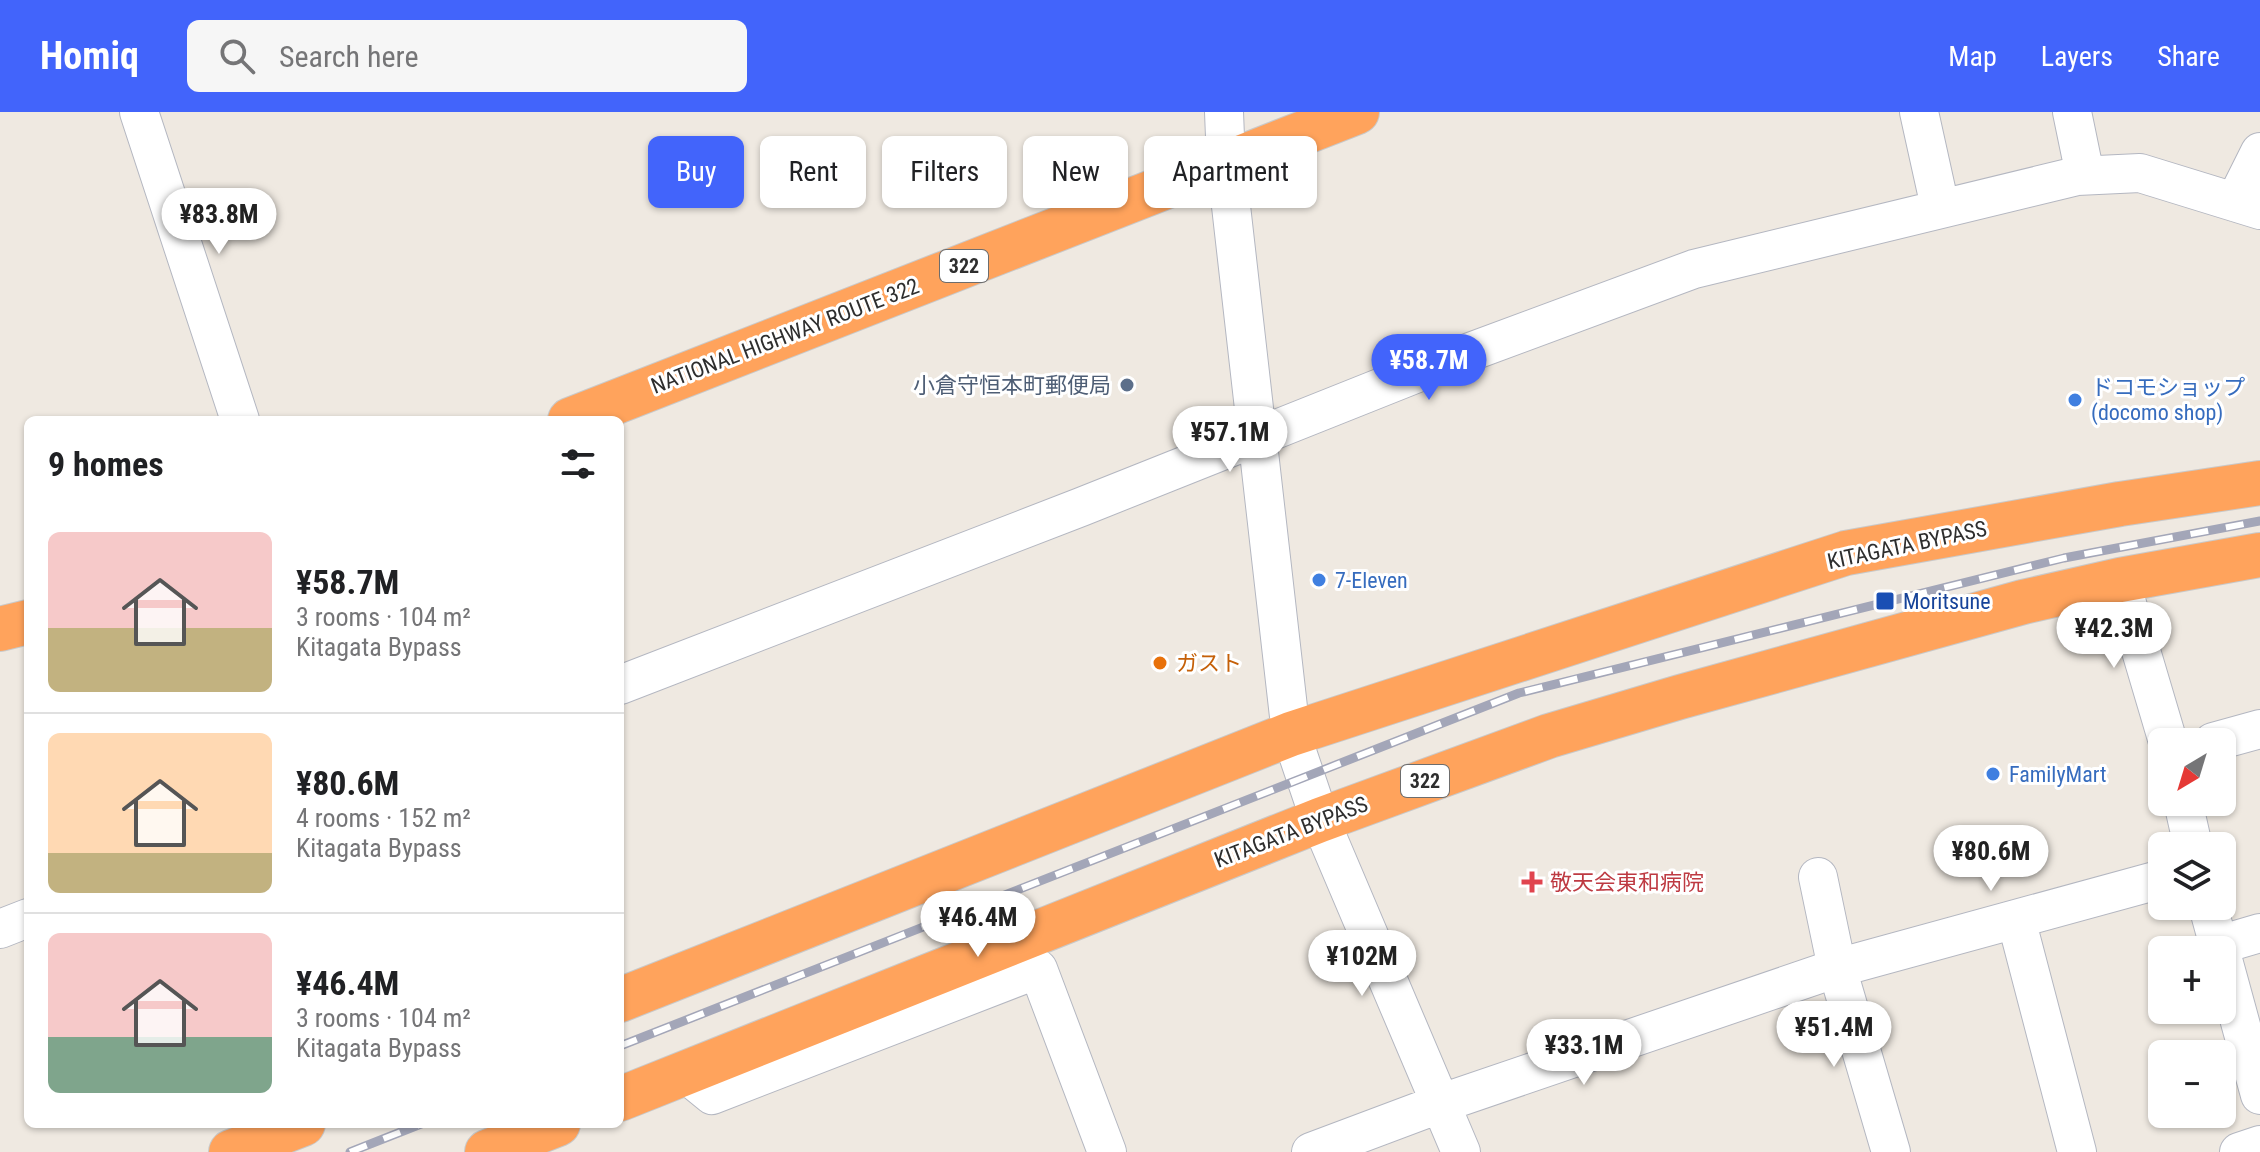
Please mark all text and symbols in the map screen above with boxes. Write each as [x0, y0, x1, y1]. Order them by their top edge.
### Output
search box [187, 20, 747, 92]
text: Homiq [40, 34, 139, 78]
icon: search [215, 34, 259, 78]
text: Search here [279, 39, 418, 74]
text: Map [1948, 40, 1997, 73]
text: Layers [2041, 40, 2113, 73]
text: Share [2157, 40, 2220, 73]
chip: Buy [648, 136, 744, 208]
chip: Rent [760, 136, 866, 208]
chip: Filters [882, 136, 1007, 208]
chip: New [1023, 136, 1128, 208]
chip: Apartment [1144, 136, 1317, 208]
pin: ¥83.8M [154, 188, 284, 256]
text: ¥83.8M [179, 199, 259, 229]
road number: 322 [940, 250, 988, 282]
street label: NATIONAL HIGHWAY ROUTE 322 [648, 273, 922, 399]
pin: ¥58.7M [1364, 334, 1494, 402]
text: ¥58.7M [1389, 345, 1469, 375]
place label: 小倉守恒本町郵便局 [913, 373, 1111, 398]
place label: ドコモショップ (docomo shop) [2091, 375, 2245, 426]
marker: 小倉守恒本町郵便局 [1118, 376, 1136, 394]
marker: ドコモショップ (docomo shop) [2066, 391, 2084, 409]
pin: ¥57.1M [1165, 406, 1295, 474]
text: ¥57.1M [1190, 417, 1270, 447]
icon: filters [556, 442, 600, 486]
text: 9 homes [48, 444, 164, 484]
street label: KITAGATA BYPASS [1825, 516, 1989, 574]
text: ¥58.7M [296, 562, 399, 602]
icon: home [112, 564, 208, 660]
place label: 7-Eleven [1335, 568, 1408, 593]
marker: 7-Eleven [1310, 571, 1328, 589]
place label: Moritsune [1903, 589, 1991, 614]
marker: Moritsune [1874, 590, 1896, 612]
text: 3 rooms · 104 m² [296, 602, 471, 632]
pin: ¥42.3M [2049, 602, 2179, 670]
text: ¥42.3M [2074, 613, 2154, 643]
text: Kitagata Bypass [296, 632, 462, 662]
place label: ガスト [1176, 651, 1242, 676]
marker: ガスト [1151, 654, 1169, 672]
north arrow [2148, 728, 2236, 816]
map controls [2148, 728, 2236, 1128]
place label: FamilyMart [2009, 762, 2107, 787]
text: ¥80.6M [296, 763, 399, 803]
icon: home [112, 765, 208, 861]
road number: 322 [1401, 765, 1449, 797]
marker: FamilyMart [1984, 765, 2002, 783]
street label: KITAGATA BYPASS [1211, 791, 1371, 873]
text: 4 rooms · 152 m² [296, 803, 471, 833]
pin: ¥80.6M [1926, 825, 2056, 893]
button: layers [2148, 832, 2236, 920]
text: Kitagata Bypass [296, 833, 462, 863]
text: ¥80.6M [1951, 836, 2031, 866]
place label: 敬天会東和病院 [1550, 870, 1704, 895]
marker: 敬天会東和病院 [1521, 871, 1543, 893]
pin: ¥46.4M [913, 891, 1043, 959]
text: ¥46.4M [938, 902, 1018, 932]
pin: ¥102M [1306, 930, 1418, 998]
button: + [2148, 936, 2236, 1024]
text: ¥102M [1326, 941, 1398, 971]
text: ¥46.4M [296, 963, 399, 1003]
icon: home [112, 965, 208, 1061]
pin: ¥51.4M [1769, 1001, 1899, 1069]
text: 3 rooms · 104 m² [296, 1003, 471, 1033]
text: ¥51.4M [1794, 1012, 1874, 1042]
pin: ¥33.1M [1519, 1019, 1649, 1087]
text: ¥33.1M [1544, 1030, 1624, 1060]
text: Kitagata Bypass [296, 1033, 462, 1063]
button: − [2148, 1040, 2236, 1128]

